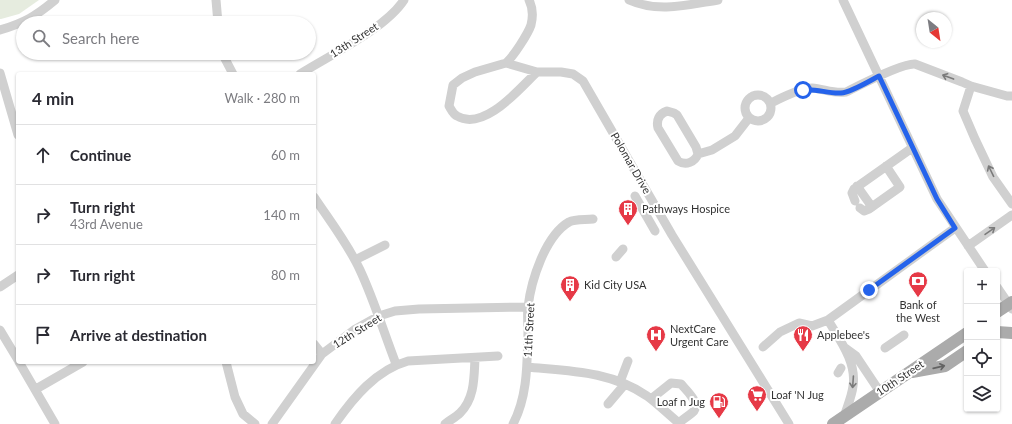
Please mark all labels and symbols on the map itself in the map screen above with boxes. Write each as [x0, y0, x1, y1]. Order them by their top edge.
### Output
north arrow [916, 12, 952, 48]
street label: 13th Street [327, 19, 380, 60]
one-way arrow [943, 72, 955, 80]
route start [794, 81, 812, 99]
street label: Polomar Drive [609, 130, 654, 196]
one-way arrow [987, 166, 994, 178]
building icon: Pathways Hospice [617, 198, 639, 226]
place label: Pathways Hospice [642, 202, 730, 215]
one-way arrow [984, 227, 995, 235]
bank icon: Bank of the West [907, 270, 929, 298]
building icon: Kid City USA [559, 274, 581, 302]
place label: Kid City USA [584, 278, 647, 291]
route end [860, 281, 878, 299]
place label: Bank of the West [896, 298, 940, 324]
street label: 11th Street [521, 302, 536, 358]
street label: 12th Street [330, 311, 383, 351]
place label: NextCare Urgent Care [670, 322, 729, 348]
hospital icon: NextCare Urgent Care [645, 324, 667, 352]
restaurant icon: Applebee's [792, 324, 814, 352]
place label: Applebee's [817, 328, 870, 341]
street label: 10th Street [873, 357, 926, 398]
one-way arrow [932, 363, 945, 370]
one-way arrow [850, 375, 857, 388]
supermarket icon: Loaf 'N Jug [746, 384, 768, 412]
place label: Loaf 'N Jug [771, 388, 824, 401]
fuel station icon: Loaf n Jug [708, 391, 730, 419]
place label: Loaf n Jug [657, 395, 705, 408]

